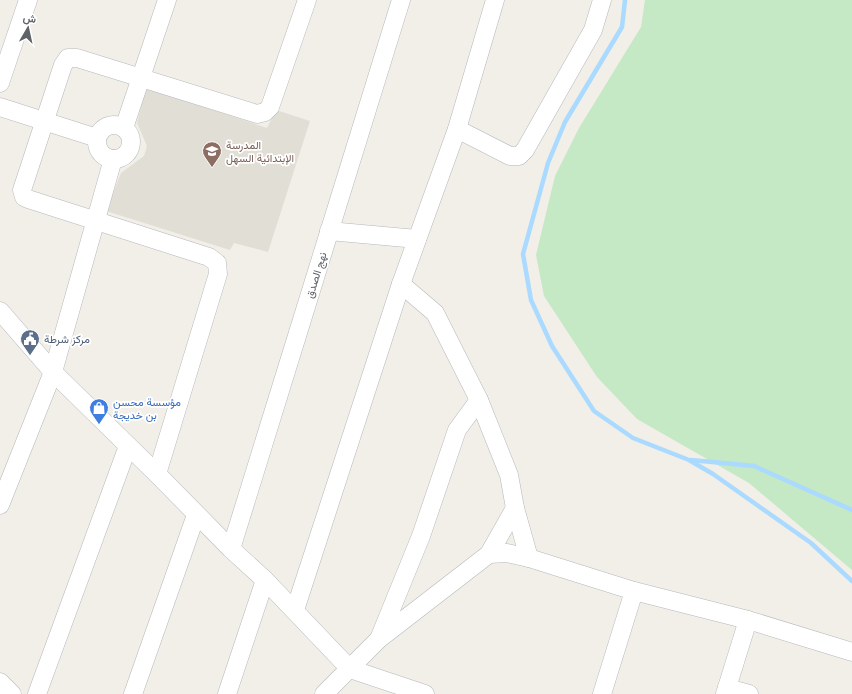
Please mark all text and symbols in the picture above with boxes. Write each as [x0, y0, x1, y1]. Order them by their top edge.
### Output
north arrow [8, 8, 48, 48]
text: ش [22, 10, 37, 26]
place label: المدرسة الإبتدائية السهل [226, 138, 294, 165]
school or university icon: المدرسة الإبتدائية السهل [201, 140, 223, 168]
street label: نهج الصدق [302, 250, 331, 300]
public building icon: مركز شرطة [19, 328, 41, 356]
place label: مركز شرطة [44, 332, 90, 346]
place label: مؤسسة محسن بن خديجة [113, 395, 181, 422]
shop icon: مؤسسة محسن بن خديجة [88, 397, 110, 425]

